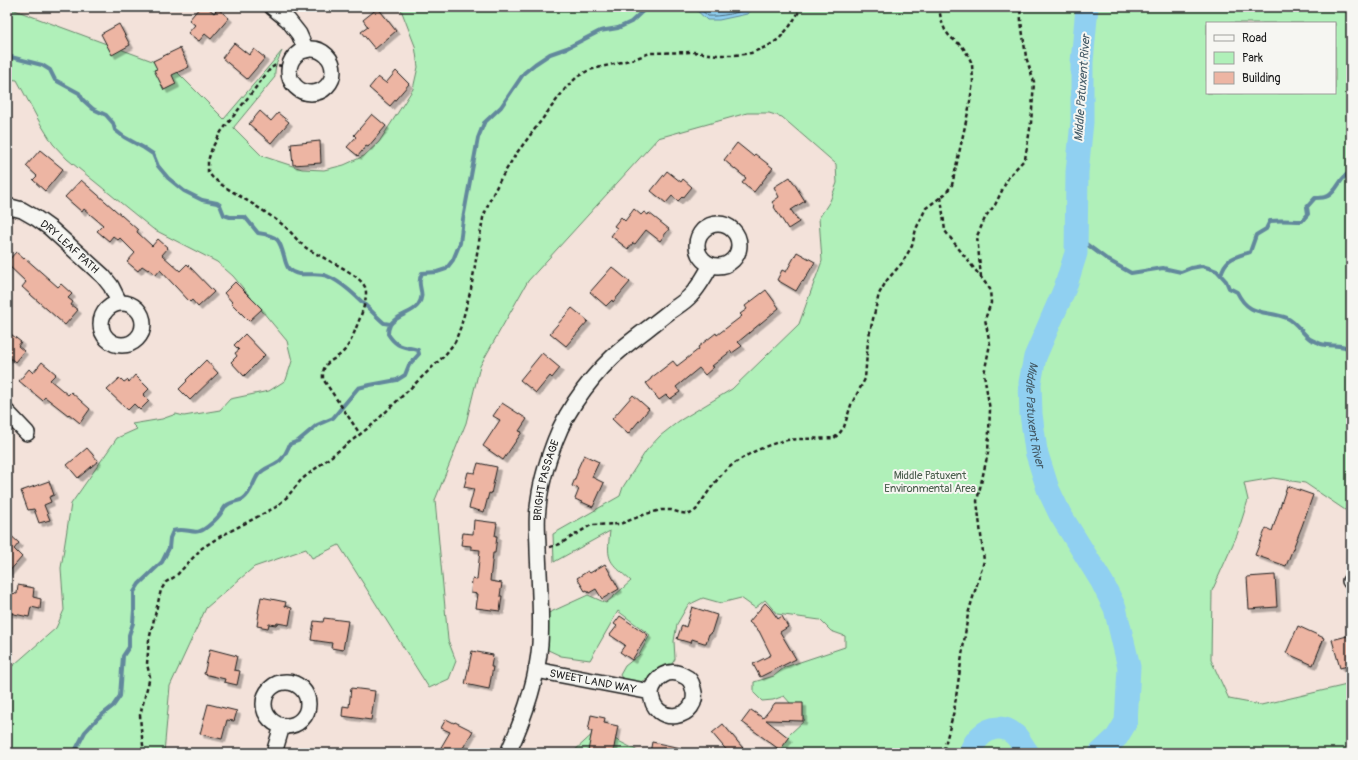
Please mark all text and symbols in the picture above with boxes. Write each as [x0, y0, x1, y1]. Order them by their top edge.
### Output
legend [1206, 22, 1336, 94]
text: Road [1242, 31, 1267, 46]
water label: Middle Patuxent River [1071, 32, 1094, 142]
text: Park [1242, 51, 1263, 66]
text: Building [1242, 71, 1281, 86]
street label: DRY LEAF PATH [38, 217, 102, 276]
water label: Middle Patuxent River [1022, 360, 1048, 472]
street label: BRIGHT PASSAGE [531, 438, 562, 521]
park label: Middle Patuxent Environmental Area [884, 469, 976, 495]
street label: SWEET LAND WAY [548, 667, 638, 696]

